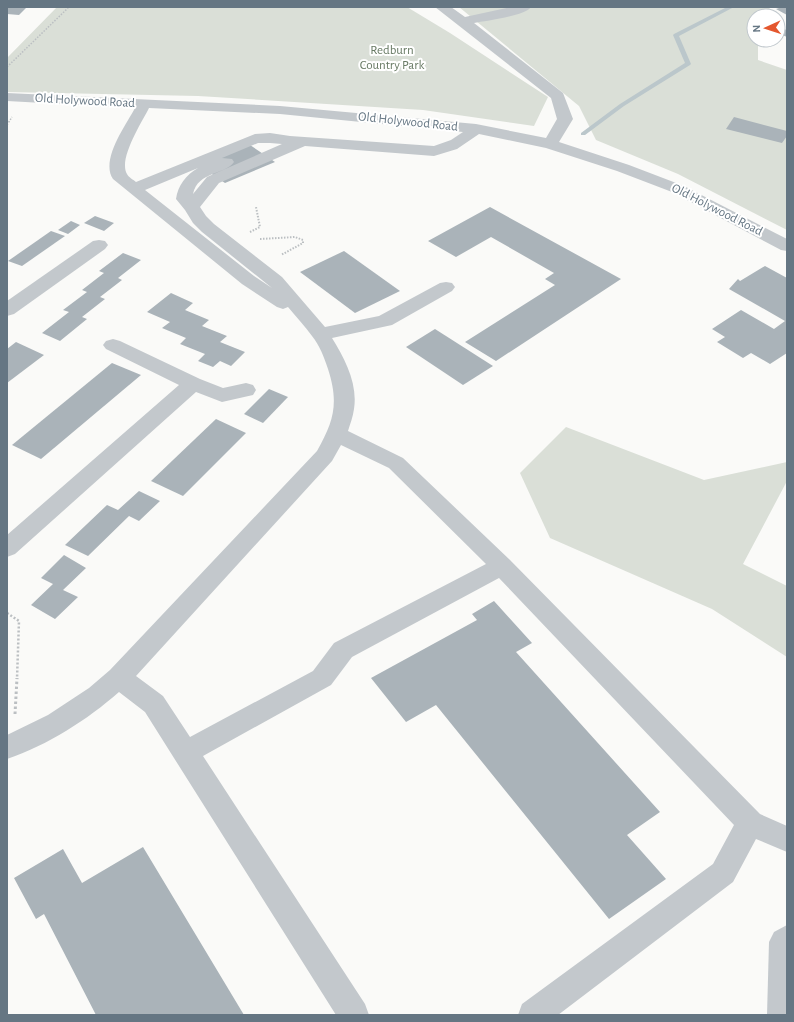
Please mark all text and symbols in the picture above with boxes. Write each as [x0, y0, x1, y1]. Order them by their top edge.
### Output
north arrow [746, 8, 786, 48]
text: N [751, 24, 762, 33]
park label: Redburn Country Park [360, 44, 424, 72]
street label: Old Holywood Road [35, 92, 136, 110]
street label: Old Holywood Road [357, 110, 459, 134]
street label: Old Holywood Road [669, 181, 765, 239]

